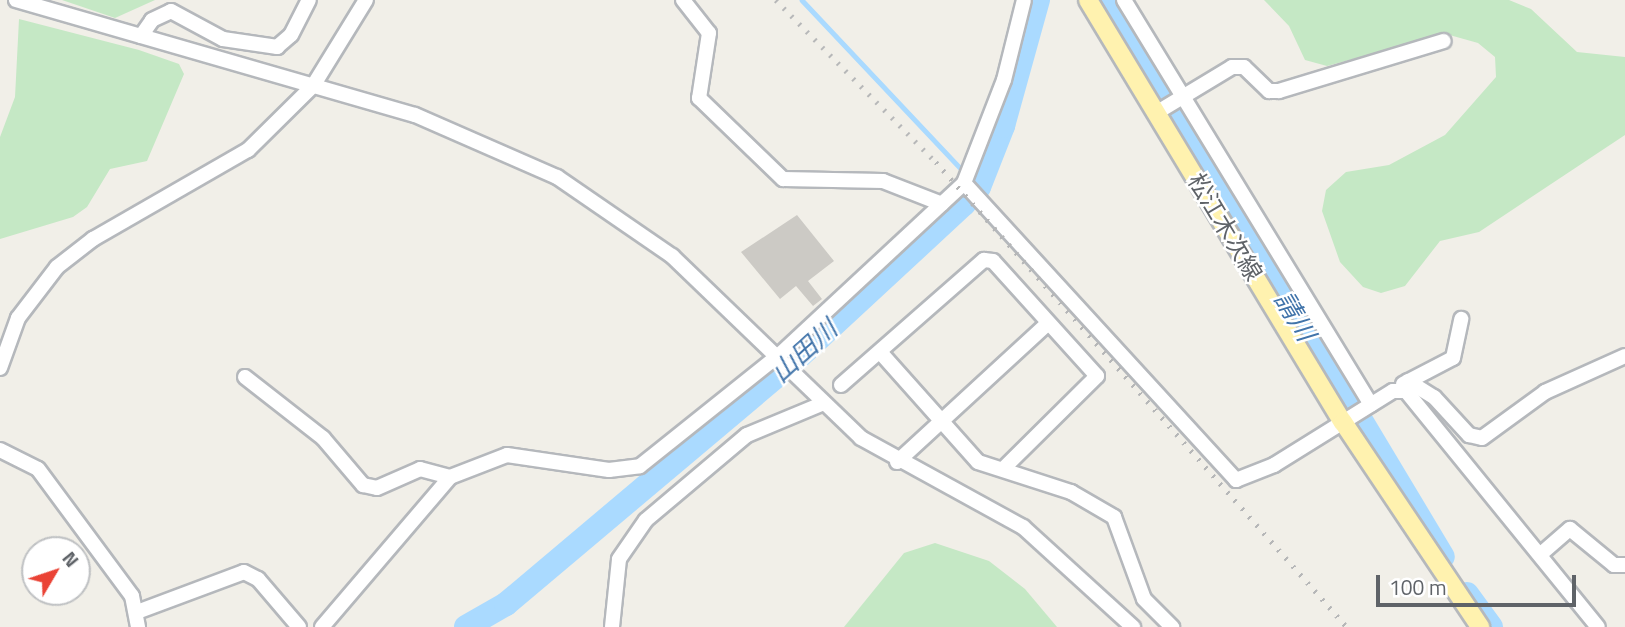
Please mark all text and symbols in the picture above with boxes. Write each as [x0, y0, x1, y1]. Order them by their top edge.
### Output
street label: 松江木次線 [1182, 168, 1268, 286]
water label: 請川 [1268, 286, 1322, 346]
water label: 山田川 [765, 313, 843, 389]
north arrow [21, 536, 91, 606]
text: N [56, 544, 87, 573]
scale bar [1380, 560, 1580, 604]
text: 100 m [1389, 571, 1446, 603]

